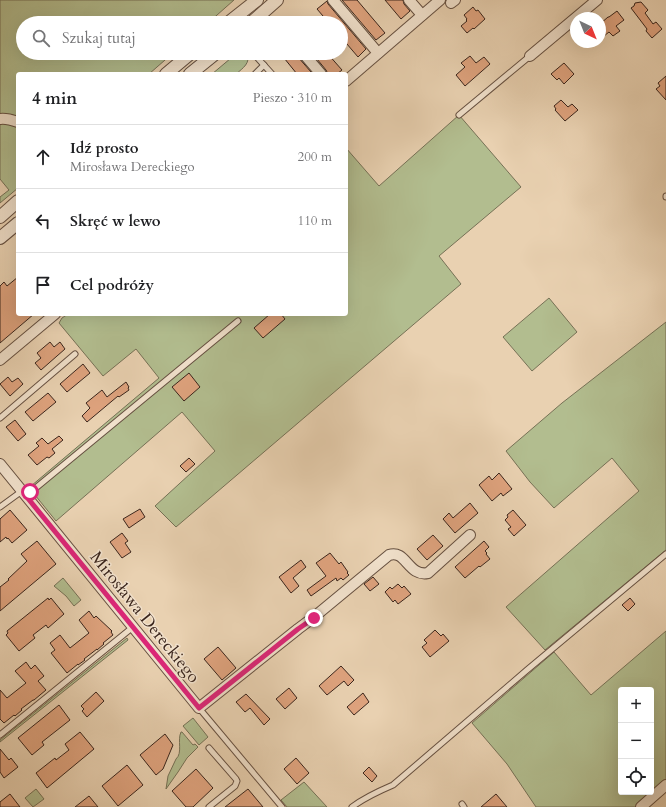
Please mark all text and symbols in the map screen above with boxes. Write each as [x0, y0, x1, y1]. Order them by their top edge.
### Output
north arrow [570, 12, 606, 48]
search box [16, 16, 348, 60]
icon: search [30, 27, 52, 49]
text: Szukaj tutaj [62, 28, 136, 48]
text: 4 min [32, 87, 77, 110]
text: Pieszo · 310 m [253, 89, 332, 107]
text: Idź prosto [70, 138, 138, 158]
icon: ahead [32, 146, 54, 168]
text: 200 m [298, 148, 332, 166]
text: Mirosława Dereckiego [70, 158, 195, 176]
icon: left [32, 210, 54, 232]
text: Skręć w lewo [70, 211, 160, 231]
text: 110 m [298, 212, 332, 230]
icon: arrive [32, 274, 54, 296]
text: Cel podróży [70, 275, 154, 295]
route start [21, 483, 39, 501]
street label: Mirosława Dereckiego [85, 546, 205, 688]
route end [305, 609, 323, 627]
map controls [618, 687, 654, 795]
button: + [618, 687, 654, 723]
button: − [618, 723, 654, 759]
button: locate [618, 759, 654, 795]

